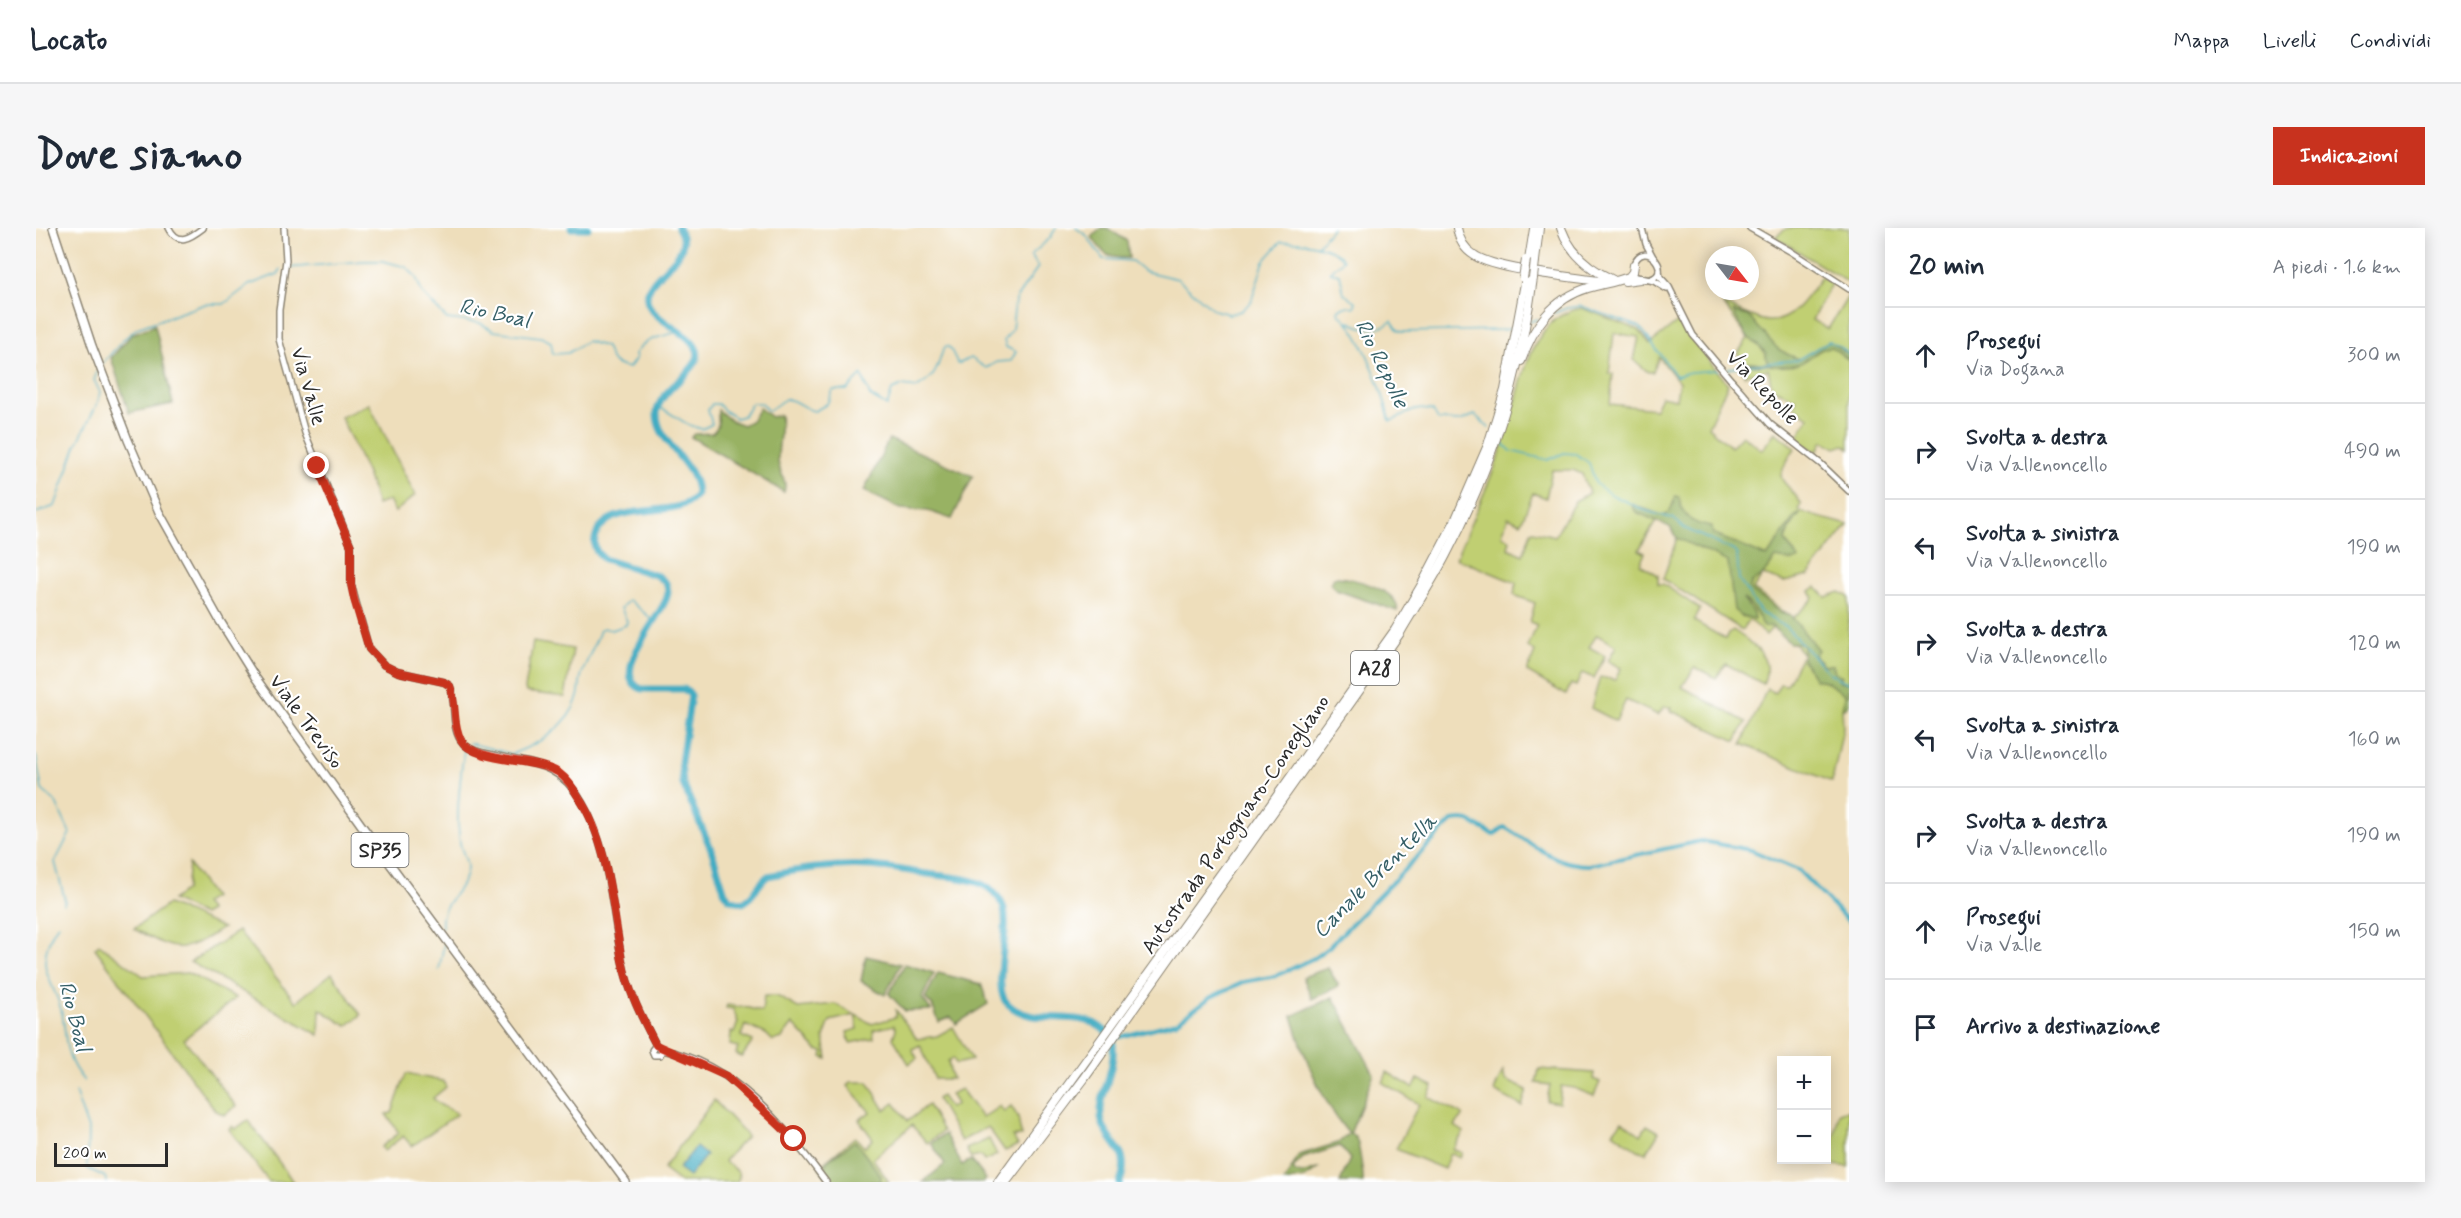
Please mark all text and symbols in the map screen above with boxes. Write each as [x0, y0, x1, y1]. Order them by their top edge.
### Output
text: Locato [30, 23, 107, 60]
text: Mappa [2174, 27, 2230, 55]
text: Livelli [2263, 27, 2317, 55]
text: Condividi [2350, 27, 2431, 55]
button: Indicazioni [2273, 127, 2425, 185]
text: Dove siamo [36, 129, 242, 184]
north arrow [1705, 246, 1759, 300]
text: 20 min [1909, 250, 1985, 284]
text: A piedi · 1.6 km [2273, 254, 2401, 281]
water label: Rio Boal [457, 293, 534, 335]
water label: Rio Repolle [1348, 315, 1415, 414]
text: Prosegui [1966, 328, 2041, 356]
icon: ahead [1909, 339, 1942, 372]
text: 300 m [2347, 342, 2401, 369]
street label: Via Valle [284, 344, 333, 429]
street label: Via Repolle [1720, 344, 1805, 431]
text: Via Dogana [1966, 356, 2065, 383]
text: Svolta a destra [1966, 424, 2108, 452]
icon: right [1909, 435, 1942, 468]
text: 490 m [2344, 438, 2401, 465]
route end [303, 452, 329, 478]
text: Via Vallenoncello [1966, 452, 2108, 479]
text: Svolta a sinistra [1966, 520, 2120, 548]
icon: left [1909, 531, 1942, 564]
text: 190 m [2347, 534, 2401, 561]
text: Via Vallenoncello [1966, 548, 2108, 575]
text: Svolta a destra [1966, 616, 2108, 644]
icon: right [1909, 627, 1942, 660]
text: 120 m [2348, 630, 2401, 657]
text: Via Vallenoncello [1966, 644, 2108, 671]
road number: A28 [1351, 651, 1399, 685]
street label: Viale Treviso [262, 669, 350, 775]
street label: Autostrada Portogruaro-Conegliano [1135, 689, 1337, 961]
text: Svolta a sinistra [1966, 712, 2120, 740]
icon: left [1909, 723, 1942, 756]
text: 160 m [2348, 726, 2401, 753]
text: Via Vallenoncello [1966, 740, 2108, 767]
water label: Canale Brentella [1307, 808, 1444, 945]
text: Svolta a destra [1966, 808, 2108, 836]
icon: right [1909, 819, 1942, 852]
text: 190 m [2347, 822, 2401, 849]
road number: SP35 [352, 833, 408, 867]
text: Via Vallenoncello [1966, 836, 2108, 863]
text: Prosegui [1966, 904, 2041, 932]
icon: ahead [1909, 915, 1942, 948]
text: 150 m [2348, 918, 2401, 945]
text: Via Valle [1966, 932, 2042, 959]
water label: Rio Boal [51, 978, 97, 1056]
icon: arrive [1909, 1011, 1942, 1044]
text: Arrivo a destinazione [1966, 1013, 2160, 1041]
map controls [1777, 1056, 1831, 1164]
button: + [1777, 1056, 1831, 1110]
button: − [1777, 1110, 1831, 1164]
route start [780, 1125, 806, 1151]
scale bar [54, 1140, 168, 1168]
text: 200 m [63, 1143, 107, 1164]

